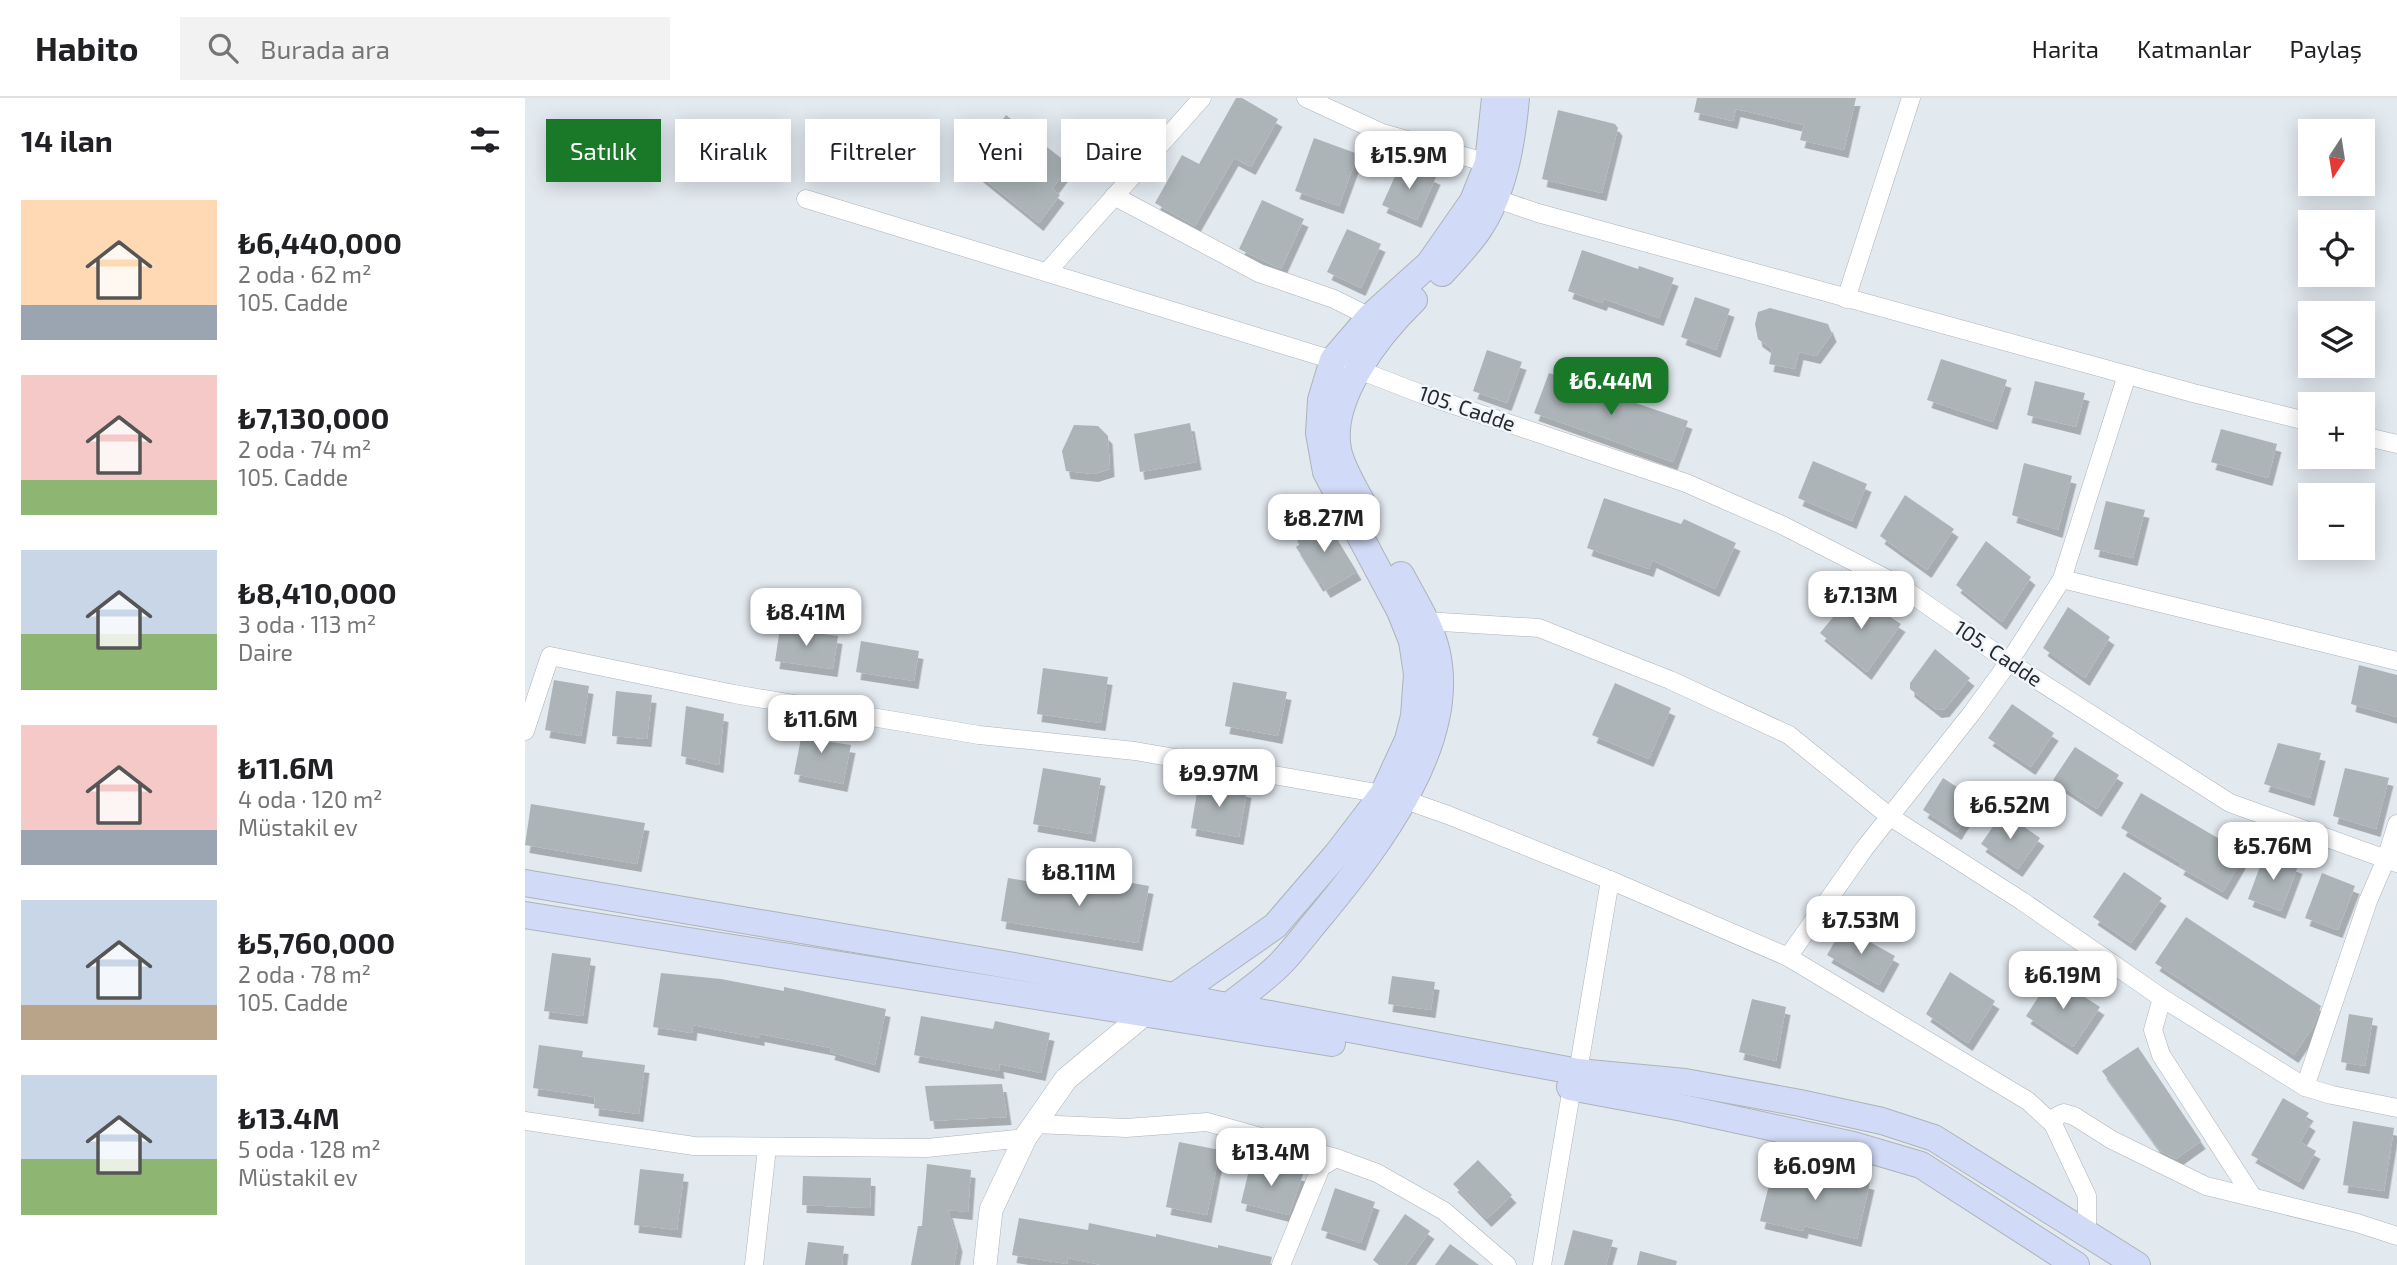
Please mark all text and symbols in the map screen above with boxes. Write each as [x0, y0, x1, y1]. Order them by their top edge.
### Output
search box [180, 17, 670, 80]
text: Habito [35, 28, 138, 68]
icon: search [204, 29, 242, 67]
text: Burada ara [260, 33, 390, 64]
text: Harita [2032, 34, 2099, 63]
text: Katmanlar [2137, 34, 2252, 63]
text: Paylaş [2290, 34, 2362, 63]
chip: Satılık [546, 119, 661, 182]
chip: Kiralık [675, 119, 791, 182]
chip: Filtreler [805, 119, 940, 182]
chip: Yeni [954, 119, 1047, 182]
chip: Daire [1061, 119, 1166, 182]
north arrow [2298, 119, 2375, 196]
map controls [2298, 119, 2375, 560]
icon: filters [466, 121, 504, 159]
text: 14 ilan [21, 122, 113, 158]
pin: ₺15.9M [1352, 132, 1466, 191]
text: ₺15.9M [1371, 140, 1447, 168]
button: locate [2298, 210, 2375, 287]
text: ₺6,440,000 [238, 224, 402, 260]
icon: home [77, 228, 161, 312]
text: 2 oda · 62 m² [238, 260, 372, 288]
text: 105. Cadde [238, 288, 348, 316]
button: layers [2298, 301, 2375, 378]
pin: ₺6.44M [1554, 358, 1668, 417]
text: ₺6.44M [1569, 366, 1653, 394]
street label: 105. Cadde [1416, 379, 1519, 436]
button: + [2298, 392, 2375, 469]
text: ₺7,130,000 [238, 399, 389, 435]
icon: home [77, 403, 161, 487]
text: 2 oda · 74 m² [238, 435, 371, 463]
text: 105. Cadde [238, 463, 348, 491]
button: − [2298, 483, 2375, 560]
pin: ₺8.27M [1267, 494, 1381, 554]
text: ₺8.27M [1284, 503, 1364, 531]
pin: ₺7.13M [1804, 572, 1918, 631]
text: ₺8,410,000 [238, 574, 397, 610]
icon: home [77, 578, 161, 662]
text: ₺7.13M [1824, 580, 1898, 608]
pin: ₺8.41M [749, 588, 863, 648]
text: ₺8.41M [766, 597, 846, 625]
text: 3 oda · 113 m² [238, 610, 376, 638]
street label: 105. Cadde [1950, 614, 2048, 691]
text: Daire [238, 638, 293, 666]
pin: ₺11.6M [764, 696, 878, 755]
text: ₺11.6M [784, 704, 858, 732]
text: ₺11.6M [238, 749, 334, 785]
pin: ₺9.97M [1162, 750, 1276, 809]
icon: home [77, 753, 161, 837]
text: ₺9.97M [1179, 758, 1259, 786]
pin: ₺6.52M [1953, 782, 2067, 841]
text: 4 oda · 120 m² [238, 785, 383, 813]
text: ₺6.52M [1970, 790, 2050, 818]
text: Müstakil ev [238, 813, 358, 841]
pin: ₺5.76M [2216, 822, 2330, 882]
text: ₺5.76M [2234, 831, 2312, 859]
pin: ₺8.11M [1022, 848, 1136, 908]
text: ₺8.11M [1042, 857, 1116, 885]
pin: ₺7.53M [1804, 896, 1918, 956]
text: ₺7.53M [1822, 905, 1900, 933]
text: ₺5,760,000 [238, 924, 395, 960]
icon: home [77, 928, 161, 1012]
pin: ₺6.19M [2006, 951, 2120, 1011]
text: 2 oda · 78 m² [238, 960, 371, 988]
text: ₺6.19M [2025, 960, 2101, 988]
text: 105. Cadde [238, 988, 348, 1016]
text: ₺13.4M [238, 1099, 340, 1135]
icon: home [77, 1103, 161, 1187]
pin: ₺13.4M [1214, 1128, 1328, 1188]
text: 5 oda · 128 m² [238, 1135, 381, 1163]
text: ₺13.4M [1232, 1137, 1310, 1165]
pin: ₺6.09M [1758, 1142, 1872, 1202]
text: ₺6.09M [1774, 1151, 1856, 1179]
text: Müstakil ev [238, 1163, 358, 1191]

